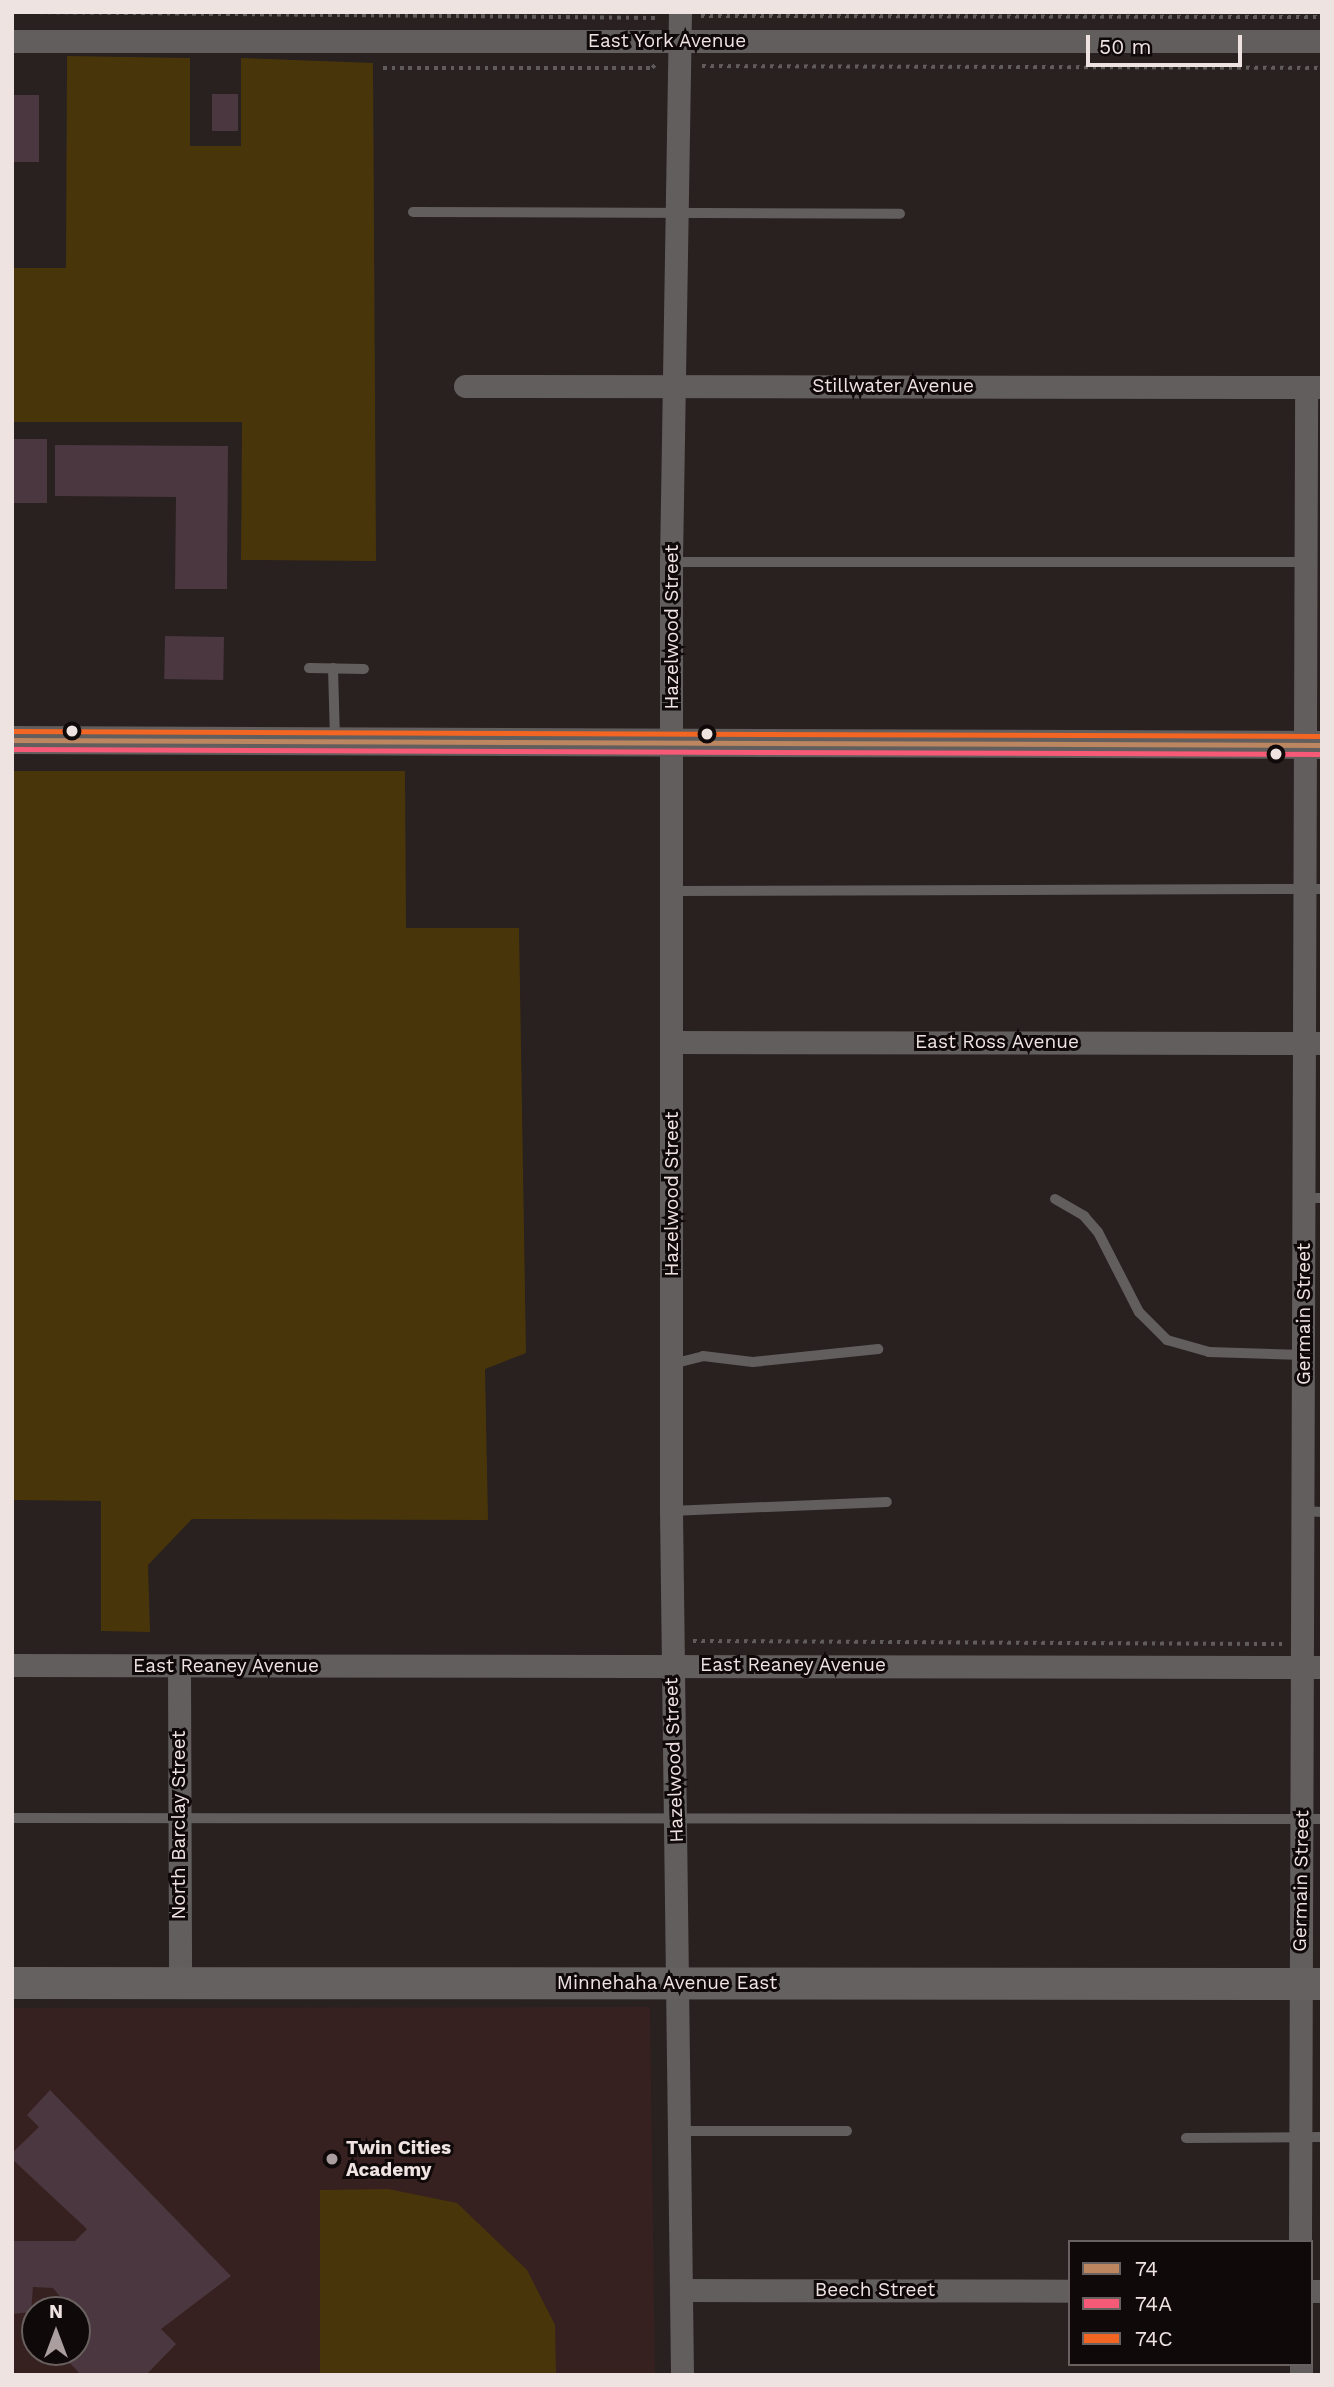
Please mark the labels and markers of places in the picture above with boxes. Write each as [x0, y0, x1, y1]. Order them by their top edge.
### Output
unlabelled marker [65, 724, 79, 738]
unlabelled marker [700, 727, 714, 741]
unlabelled marker [1269, 747, 1283, 761]
place label: Twin Cities Academy [346, 2137, 451, 2181]
marker: Twin Cities Academy [324, 2151, 340, 2167]

